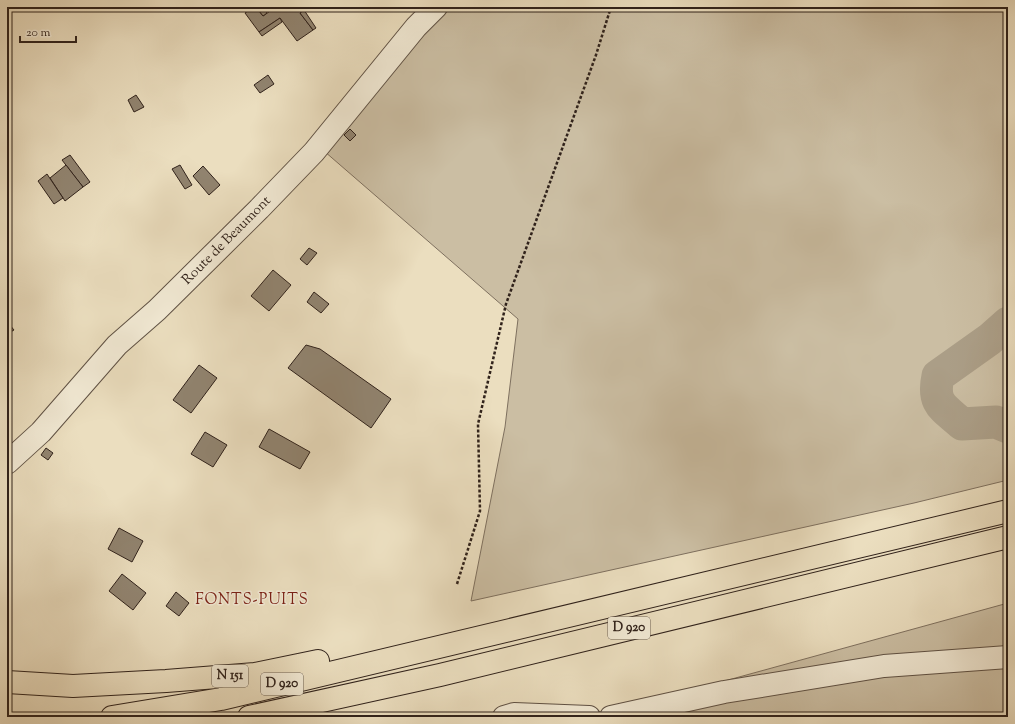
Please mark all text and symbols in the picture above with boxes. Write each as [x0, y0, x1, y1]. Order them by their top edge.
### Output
scale bar [20, 18, 76, 44]
text: 20 m [26, 24, 51, 42]
street label: Route de Beaumont [178, 192, 276, 290]
district label: FONTS-PUITS [195, 590, 309, 611]
road number: D 920 [608, 617, 650, 639]
road number: N 151 [212, 665, 248, 687]
road number: D 920 [261, 673, 303, 695]

